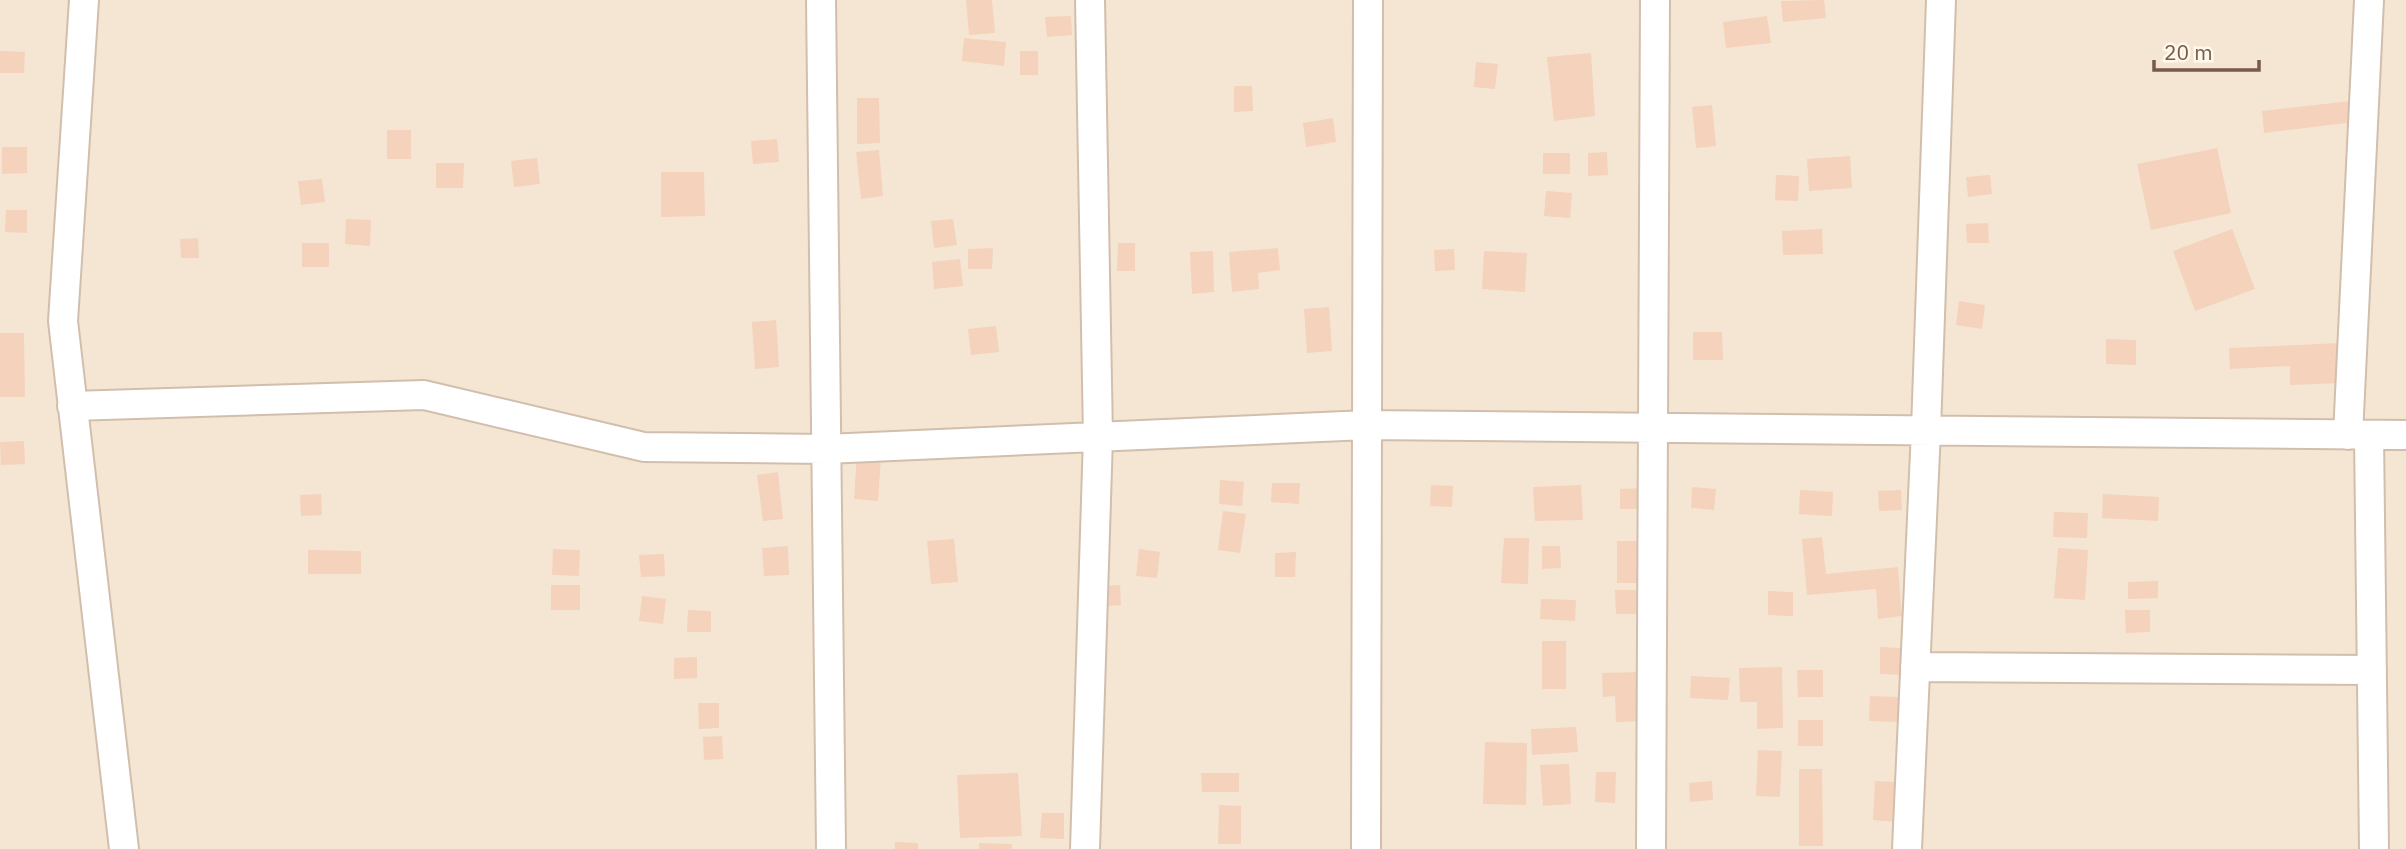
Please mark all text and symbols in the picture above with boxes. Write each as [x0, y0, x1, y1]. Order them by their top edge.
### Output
scale bar [2154, 28, 2259, 72]
text: 20 m [2164, 38, 2213, 66]

